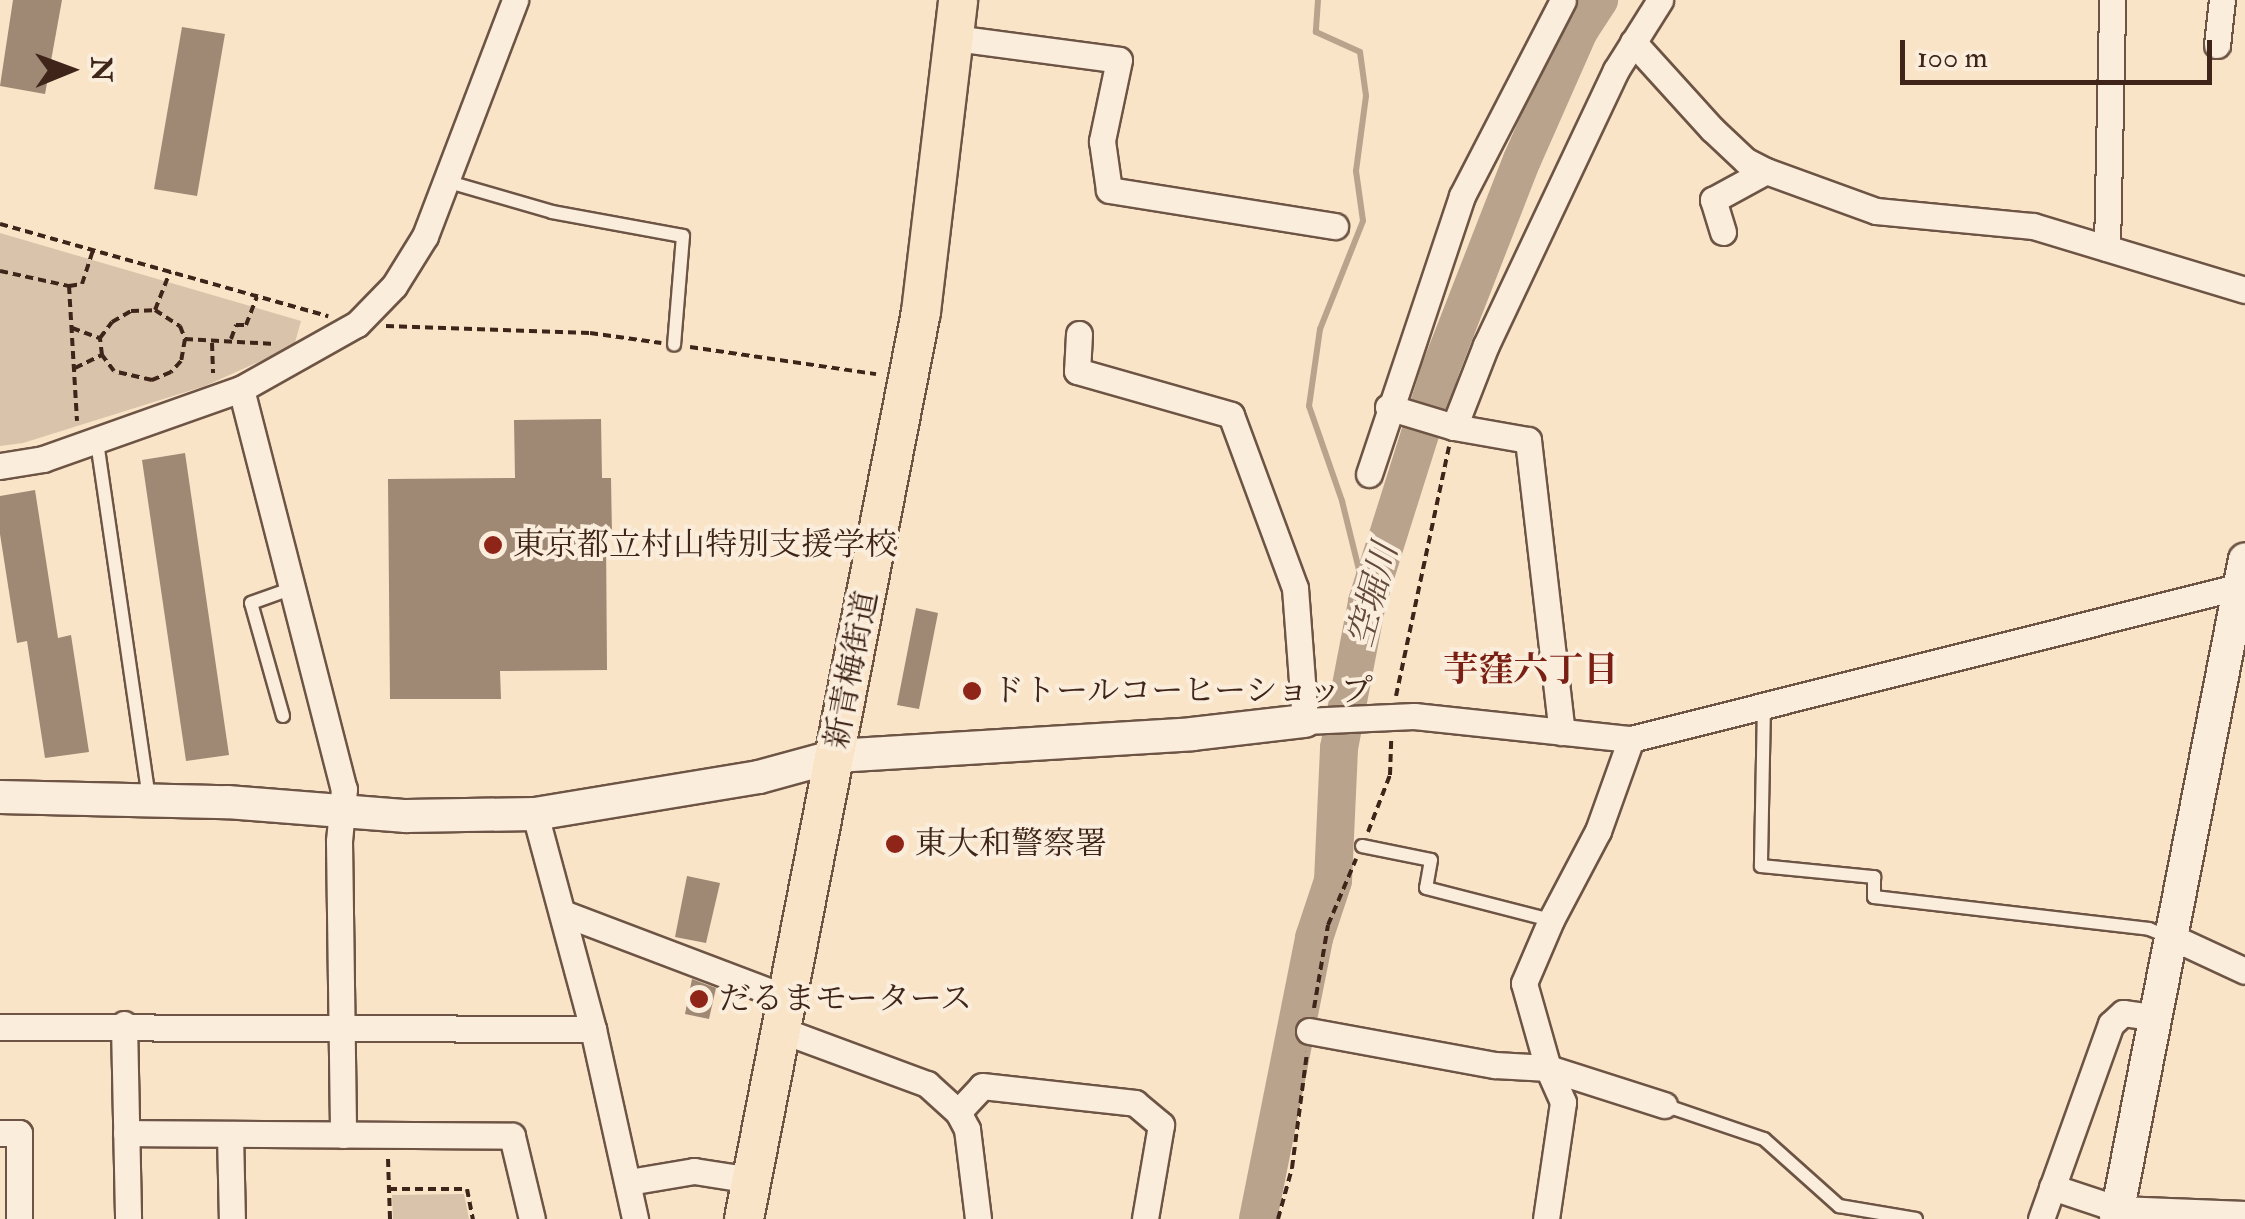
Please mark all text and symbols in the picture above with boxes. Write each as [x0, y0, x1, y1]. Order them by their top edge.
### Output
north arrow [20, 20, 120, 120]
scale bar [1905, 20, 2218, 82]
text: 100 m [1917, 39, 1988, 76]
text: N [83, 57, 118, 82]
place label: 東京都立村山特別支援学校 [513, 526, 897, 564]
marker: 東京都立村山特別支援学校 [482, 534, 504, 556]
water label: 空堀川 [1339, 539, 1407, 651]
street label: 新青梅街道 [818, 588, 886, 752]
district label: 芋窪六丁目 [1444, 649, 1618, 691]
place label: ドトールコーヒーショップ [992, 672, 1375, 710]
marker: ドトールコーヒーショップ [961, 680, 983, 702]
place label: 東大和警察署 [915, 825, 1107, 863]
marker: 東大和警察署 [884, 833, 906, 855]
place label: だるまモータース [719, 980, 974, 1018]
marker: だるまモータース [688, 988, 710, 1010]

